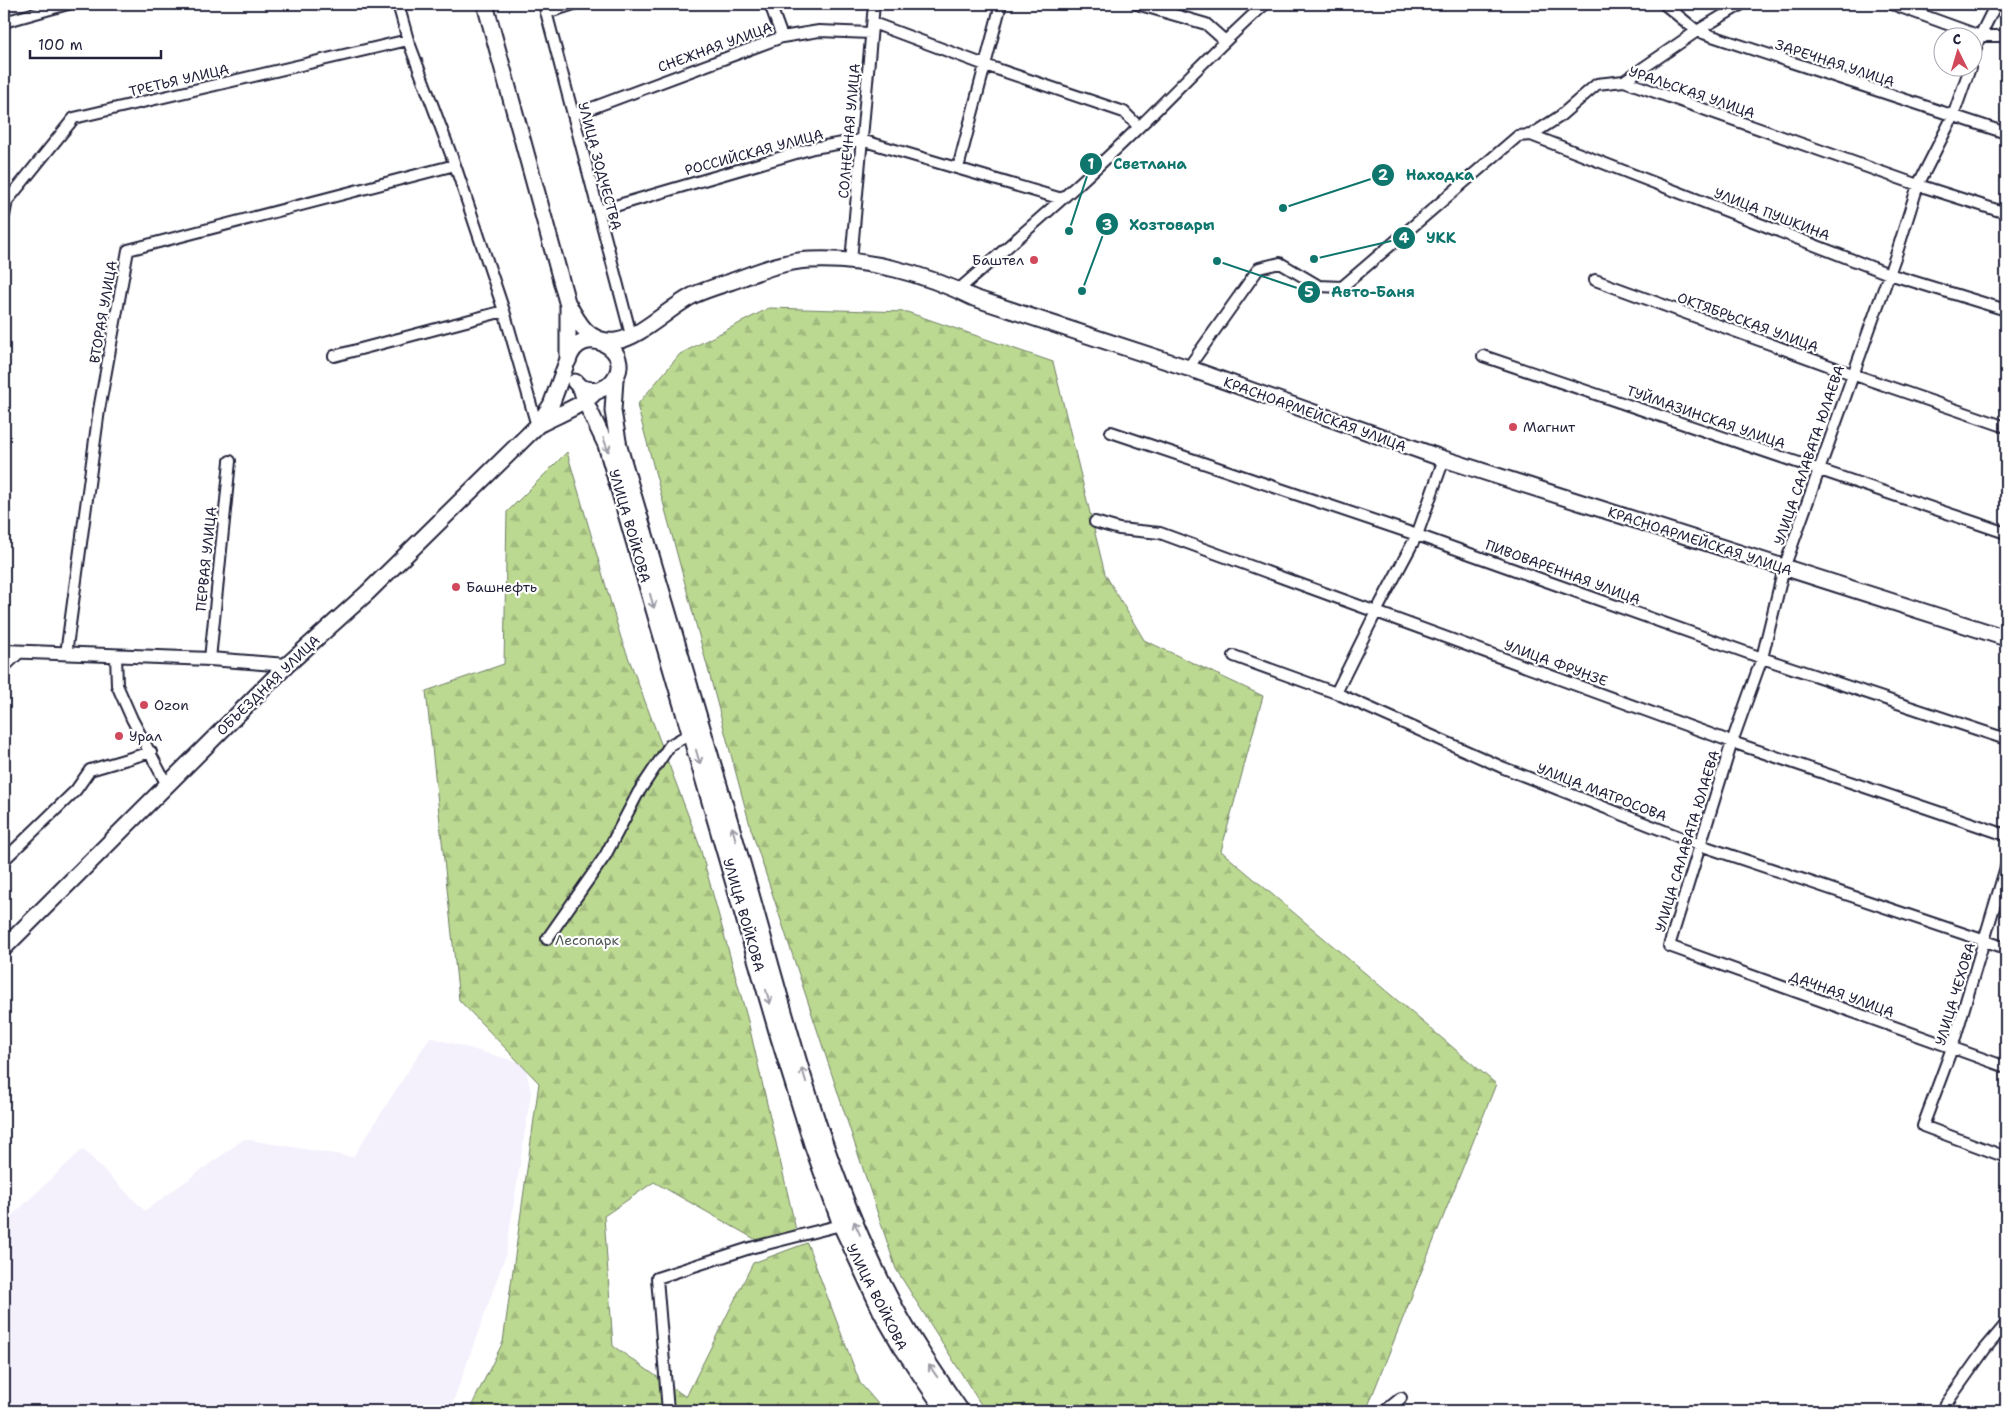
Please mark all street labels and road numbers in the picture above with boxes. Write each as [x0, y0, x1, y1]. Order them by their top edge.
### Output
street label: СНЕЖНАЯ УЛИЦА [655, 18, 775, 76]
street label: ЗАРЕЧНАЯ УЛИЦА [1773, 35, 1897, 91]
street label: ТРЕТЬЯ УЛИЦА [127, 60, 231, 100]
street label: УРАЛЬСКАЯ УЛИЦА [1627, 62, 1757, 122]
street label: СОЛНЕЧНАЯ УЛИЦА [834, 63, 864, 199]
street label: УЛИЦА ЗОДЧЕСТВА [574, 100, 626, 232]
street label: РОССИЙСКАЯ УЛИЦА [683, 125, 825, 179]
street label: УЛИЦА ПУШКИНА [1712, 184, 1832, 244]
street label: ВТОРАЯ УЛИЦА [85, 259, 121, 365]
street label: ОКТЯБРЬСКАЯ УЛИЦА [1675, 288, 1821, 356]
street label: УЛИЦА САЛАВАТА ЮЛАЕВА [1770, 363, 1848, 547]
street label: КРАСНОАРМЕЙСКАЯ УЛИЦА [1221, 373, 1409, 455]
street label: ТУЙМАЗИНСКАЯ УЛИЦА [1624, 381, 1788, 453]
street label: УЛИЦА ВОЙКОВА [605, 467, 655, 585]
street label: КРАСНОАРМЕЙСКАЯ УЛИЦА [1605, 503, 1795, 579]
street label: ПЕРВАЯ УЛИЦА [192, 506, 220, 612]
street label: ПИВОВАРЕННАЯ УЛИЦА [1483, 536, 1643, 608]
street label: ОБЪЕЗДНАЯ УЛИЦА [213, 631, 323, 739]
street label: УЛИЦА ФРУНЗЕ [1502, 636, 1610, 690]
street label: УЛИЦА САЛАВАТА ЮЛАЕВА [1651, 748, 1723, 934]
street label: УЛИЦА МАТРОСОВА [1534, 759, 1670, 825]
street label: УЛИЦА ВОЙКОВА [719, 856, 769, 974]
street label: УЛИЦА ЧЕХОВА [1931, 940, 1979, 1048]
street label: ДАЧНАЯ УЛИЦА [1787, 967, 1897, 1021]
street label: УЛИЦА ВОЙКОВА [842, 1241, 912, 1353]

